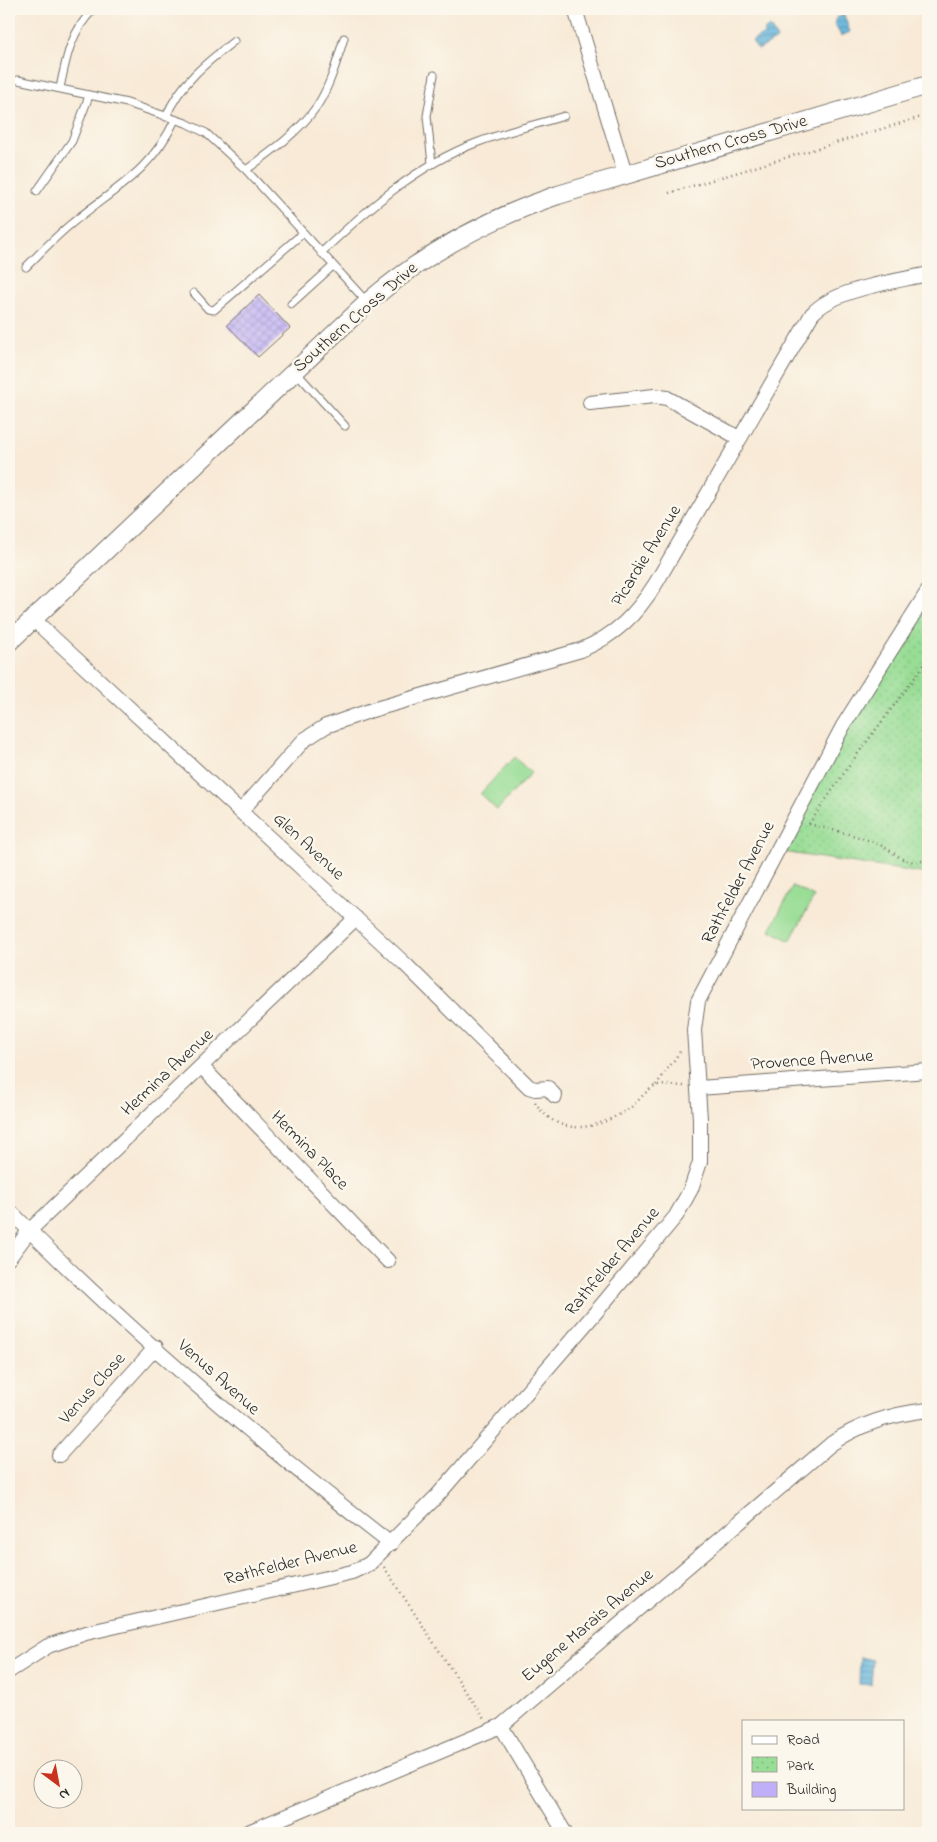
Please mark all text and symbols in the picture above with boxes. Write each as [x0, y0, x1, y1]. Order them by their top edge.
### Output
street label: Southern Cross Drive [651, 108, 811, 177]
street label: Southern Cross Drive [288, 256, 425, 380]
street label: Picardie Avenue [605, 499, 689, 612]
street label: Glen Avenue [266, 807, 350, 888]
street label: Rathfelder Avenue [696, 816, 783, 949]
street label: Hermina Avenue [116, 1023, 221, 1123]
street label: Provence Avenue [750, 1044, 875, 1078]
street label: Hermina Place [264, 1105, 355, 1198]
street label: Rathfelder Avenue [559, 1201, 667, 1322]
street label: Venus Avenue [170, 1333, 266, 1423]
street label: Venus Close [53, 1347, 133, 1431]
street label: Rathfelder Avenue [222, 1535, 361, 1593]
street label: Eugene Marais Avenue [516, 1562, 661, 1690]
legend [742, 1720, 904, 1810]
text: Road [787, 1729, 820, 1751]
text: Park [787, 1755, 815, 1777]
north arrow [32, 1760, 82, 1810]
text: Building [786, 1779, 836, 1802]
text: N [55, 1782, 74, 1805]

